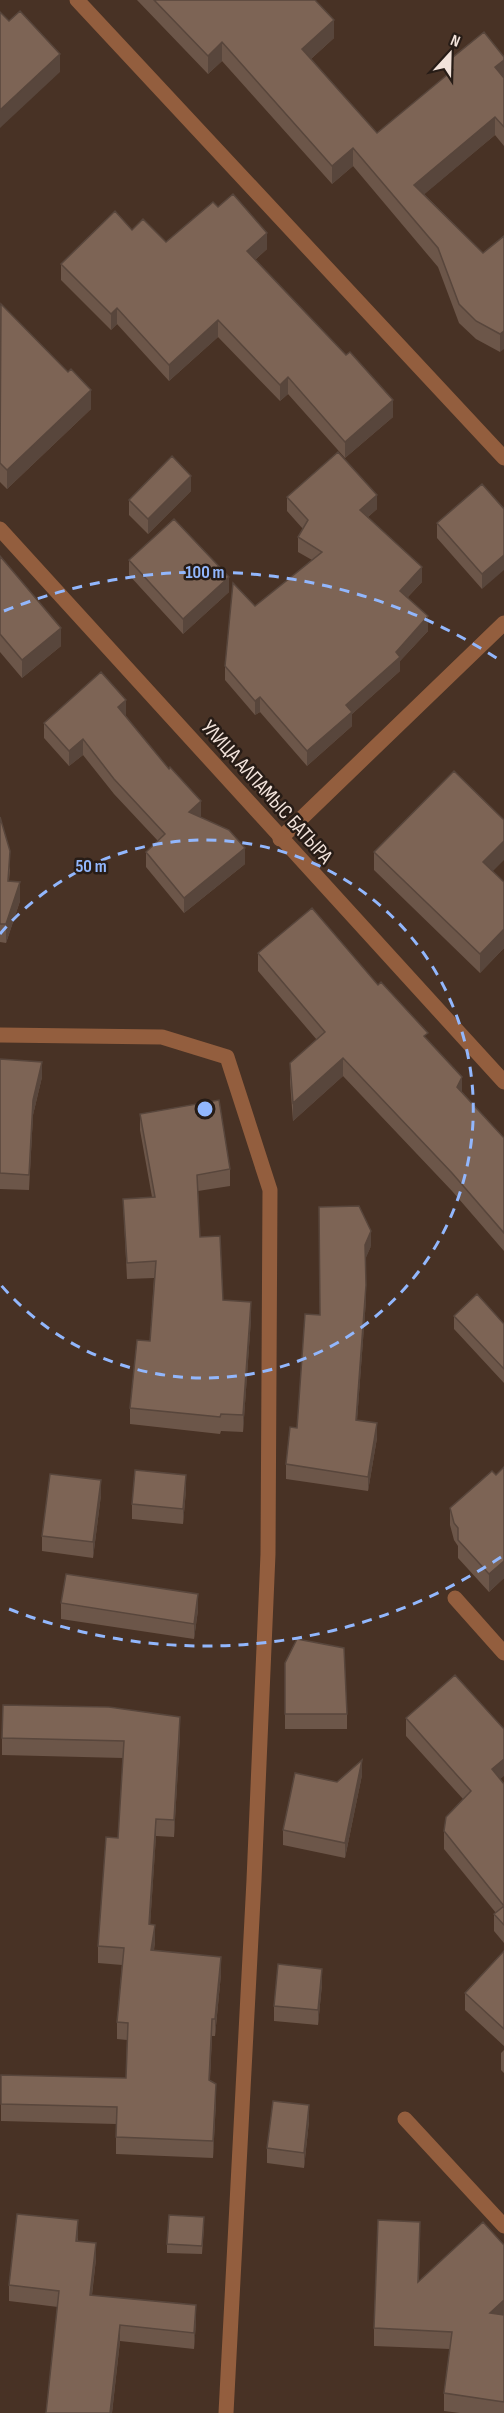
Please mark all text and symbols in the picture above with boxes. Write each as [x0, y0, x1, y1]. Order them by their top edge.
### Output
north arrow [420, 24, 480, 84]
text: N [448, 31, 463, 52]
text: 100 m [186, 562, 225, 583]
street label: УЛИЦА АЛПАМЫС БАТЫРА [196, 715, 339, 870]
text: 50 m [75, 856, 107, 877]
centre of rings [195, 1099, 215, 1119]

